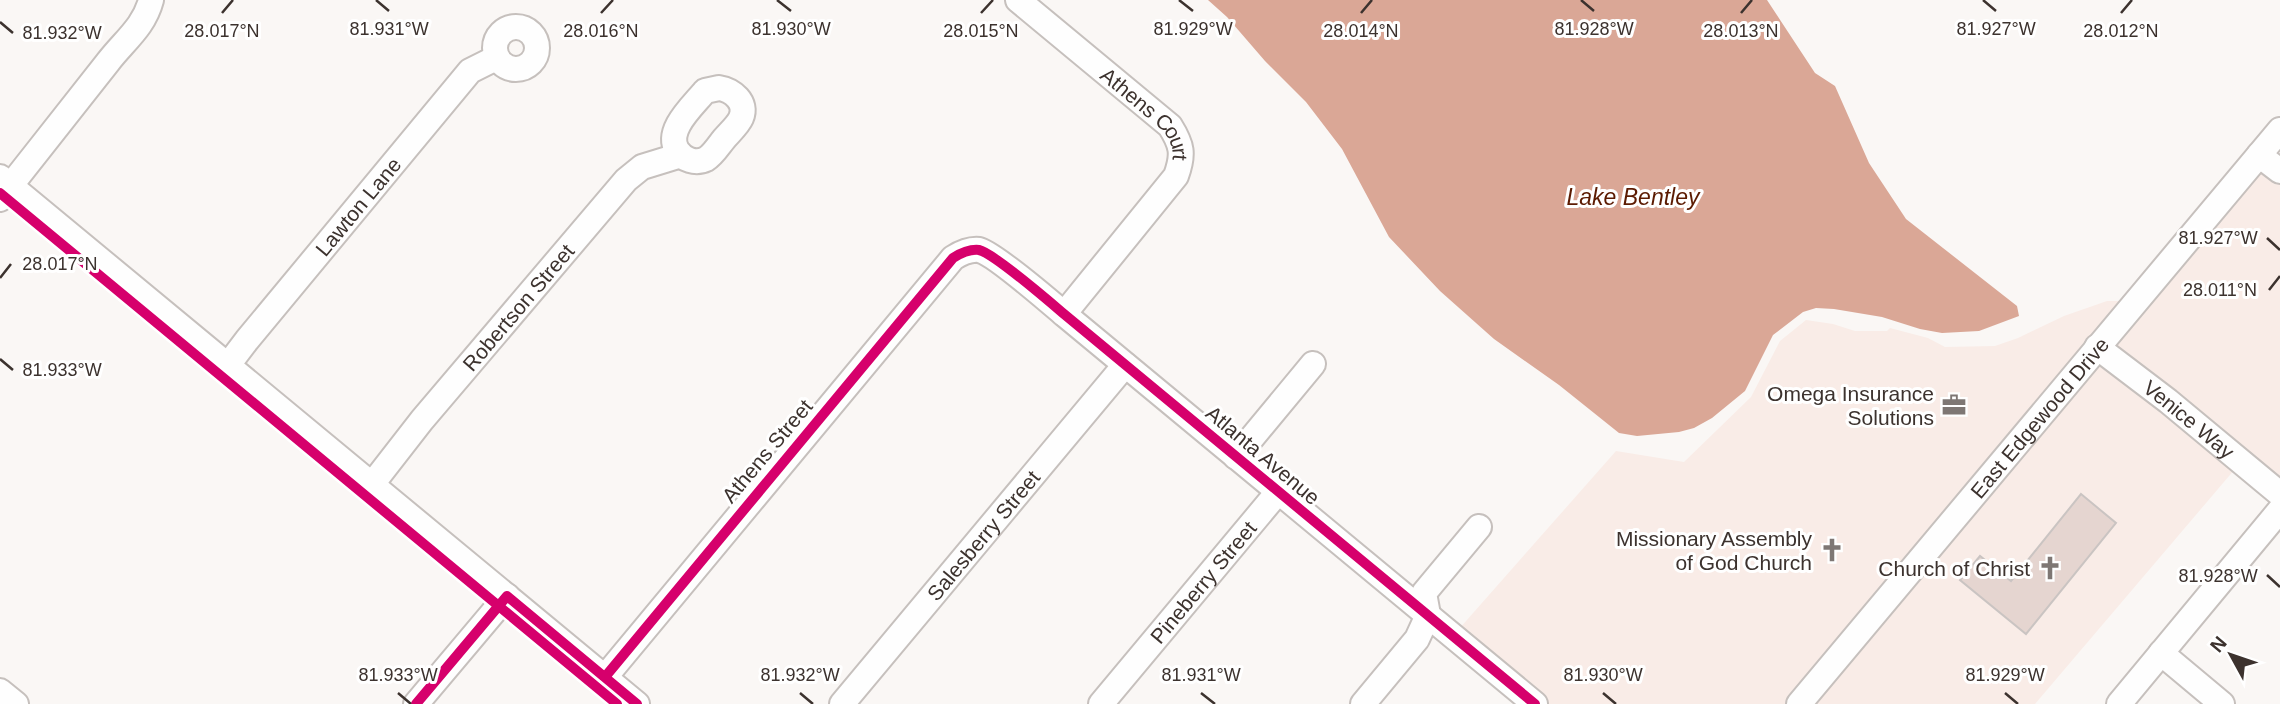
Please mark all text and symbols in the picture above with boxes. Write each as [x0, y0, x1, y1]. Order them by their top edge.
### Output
text: 81.931°W [349, 19, 429, 39]
text: 81.930°W [751, 19, 831, 39]
text: 81.929°W [1153, 19, 1233, 39]
text: 81.928°W [1554, 19, 1634, 39]
text: 81.927°W [1956, 19, 2036, 39]
text: 28.017°N [184, 21, 260, 41]
text: 28.016°N [563, 21, 639, 41]
text: 28.015°N [943, 21, 1019, 41]
text: 28.014°N [1323, 21, 1399, 41]
text: 28.013°N [1703, 21, 1779, 41]
text: 28.012°N [2083, 21, 2159, 41]
text: 81.932°W [22, 23, 102, 43]
street label: Athens Court [1097, 62, 1192, 162]
street label: Lawton Lane [311, 153, 405, 260]
water label: Lake Bentley [1567, 184, 1701, 210]
text: 81.927°W [2178, 228, 2258, 248]
street label: Robertson Street [458, 239, 578, 375]
text: 28.017°N [22, 254, 98, 274]
text: 28.011°N [2183, 280, 2257, 300]
street label: East Edgewood Drive [1966, 333, 2113, 502]
text: 81.933°W [22, 360, 102, 380]
street label: Venice Way [2139, 375, 2239, 463]
place label: Omega Insurance Solutions [1767, 382, 1934, 429]
office icon: Omega Insurance Solutions [1940, 391, 1968, 419]
street label: Athens Street [717, 395, 817, 507]
street label: Atlanta Avenue [1202, 401, 1324, 509]
street label: Salesberry Street [922, 465, 1044, 605]
street label: Pineberry Street [1145, 516, 1260, 648]
place label: Missionary Assembly of God Church [1616, 527, 1812, 574]
church icon: Missionary Assembly of God Church [1818, 536, 1846, 564]
church icon: Church of Christ [2036, 554, 2064, 582]
place label: Church of Christ [1878, 557, 2030, 580]
text: 81.928°W [2178, 566, 2258, 586]
north arrow [2196, 620, 2266, 690]
text: N [2206, 632, 2231, 656]
text: 81.933°W [358, 665, 438, 685]
text: 81.932°W [760, 665, 840, 685]
text: 81.931°W [1161, 665, 1241, 685]
text: 81.930°W [1563, 665, 1643, 685]
text: 81.929°W [1965, 665, 2045, 685]

